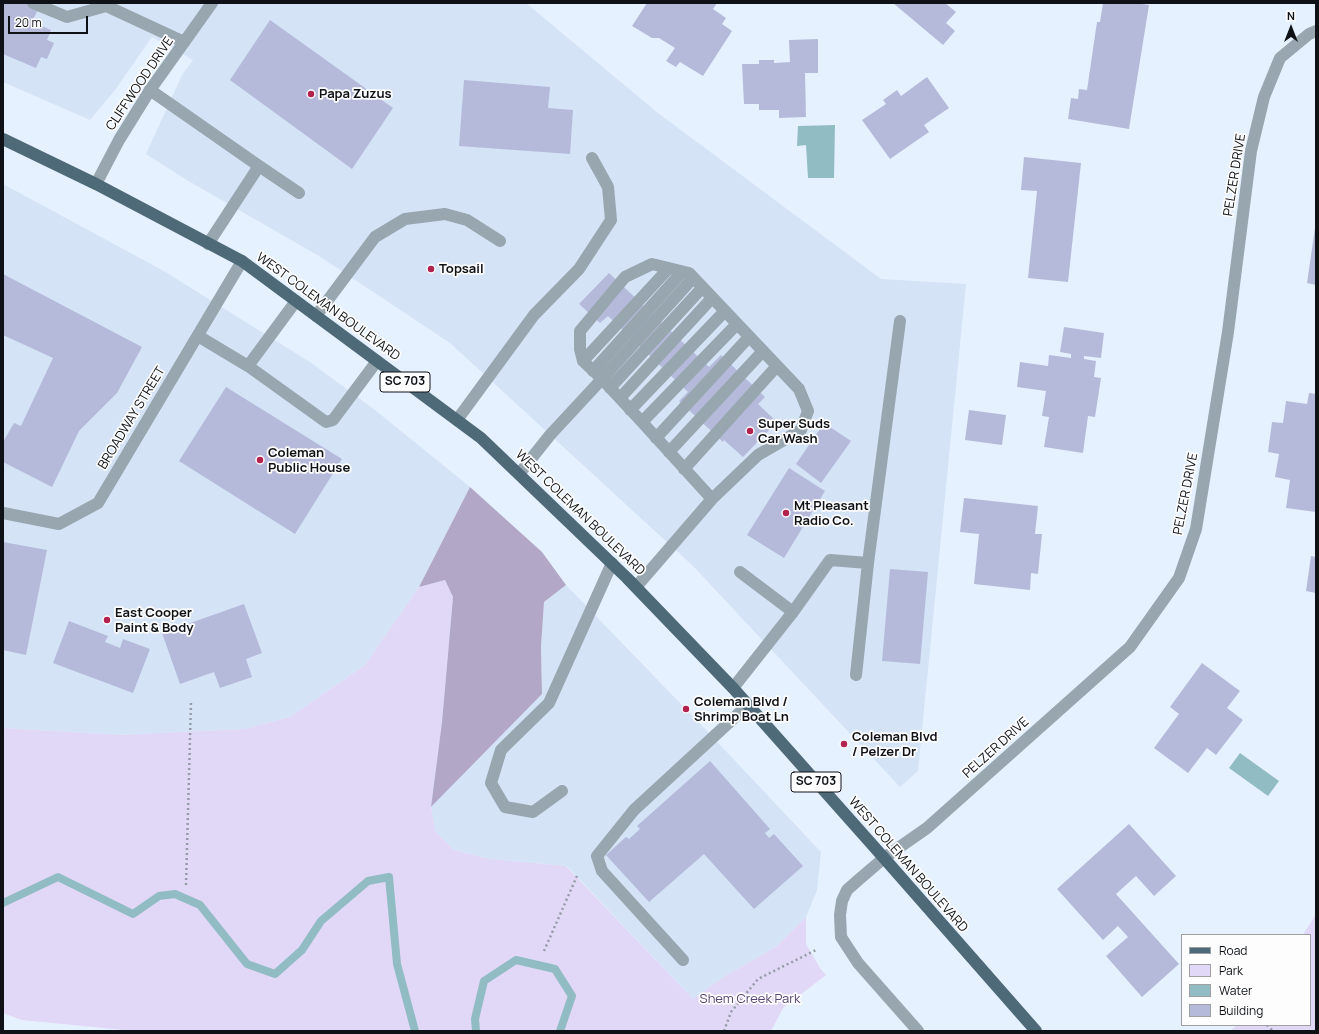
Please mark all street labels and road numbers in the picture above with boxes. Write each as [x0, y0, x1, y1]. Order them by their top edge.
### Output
street label: CLIFFWOOD DRIVE [103, 34, 177, 134]
street label: PELZER DRIVE [1221, 133, 1249, 217]
street label: WEST COLEMAN BOULEVARD [253, 250, 403, 364]
street label: BROADWAY STREET [95, 364, 169, 472]
road number: SC 703 [380, 372, 430, 392]
street label: WEST COLEMAN BOULEVARD [512, 447, 648, 579]
street label: PELZER DRIVE [1170, 452, 1202, 536]
street label: PELZER DRIVE [960, 714, 1032, 782]
road number: SC 703 [791, 772, 841, 792]
street label: WEST COLEMAN BOULEVARD [845, 794, 971, 936]

